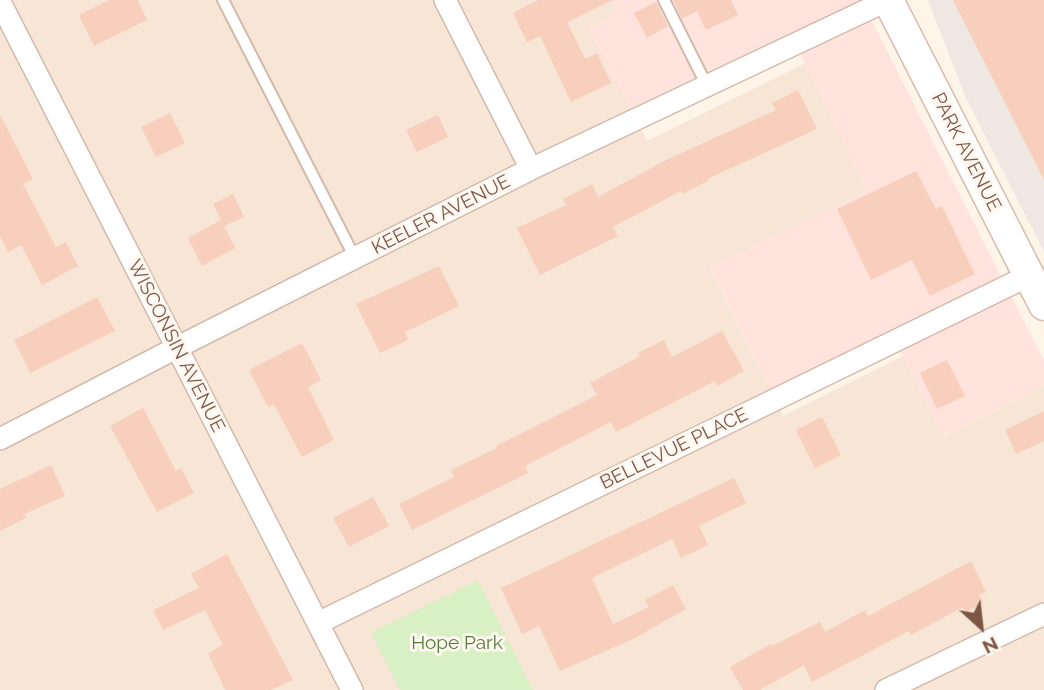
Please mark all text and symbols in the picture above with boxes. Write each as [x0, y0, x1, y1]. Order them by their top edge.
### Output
street label: PARK AVENUE [926, 89, 1006, 215]
street label: KEELER AVENUE [368, 170, 514, 260]
street label: WISCONSIN AVENUE [123, 256, 229, 436]
street label: BELLEVUE PLACE [596, 403, 752, 495]
north arrow [946, 592, 1016, 662]
park label: Hope Park [411, 632, 503, 654]
text: N [979, 633, 1002, 659]

